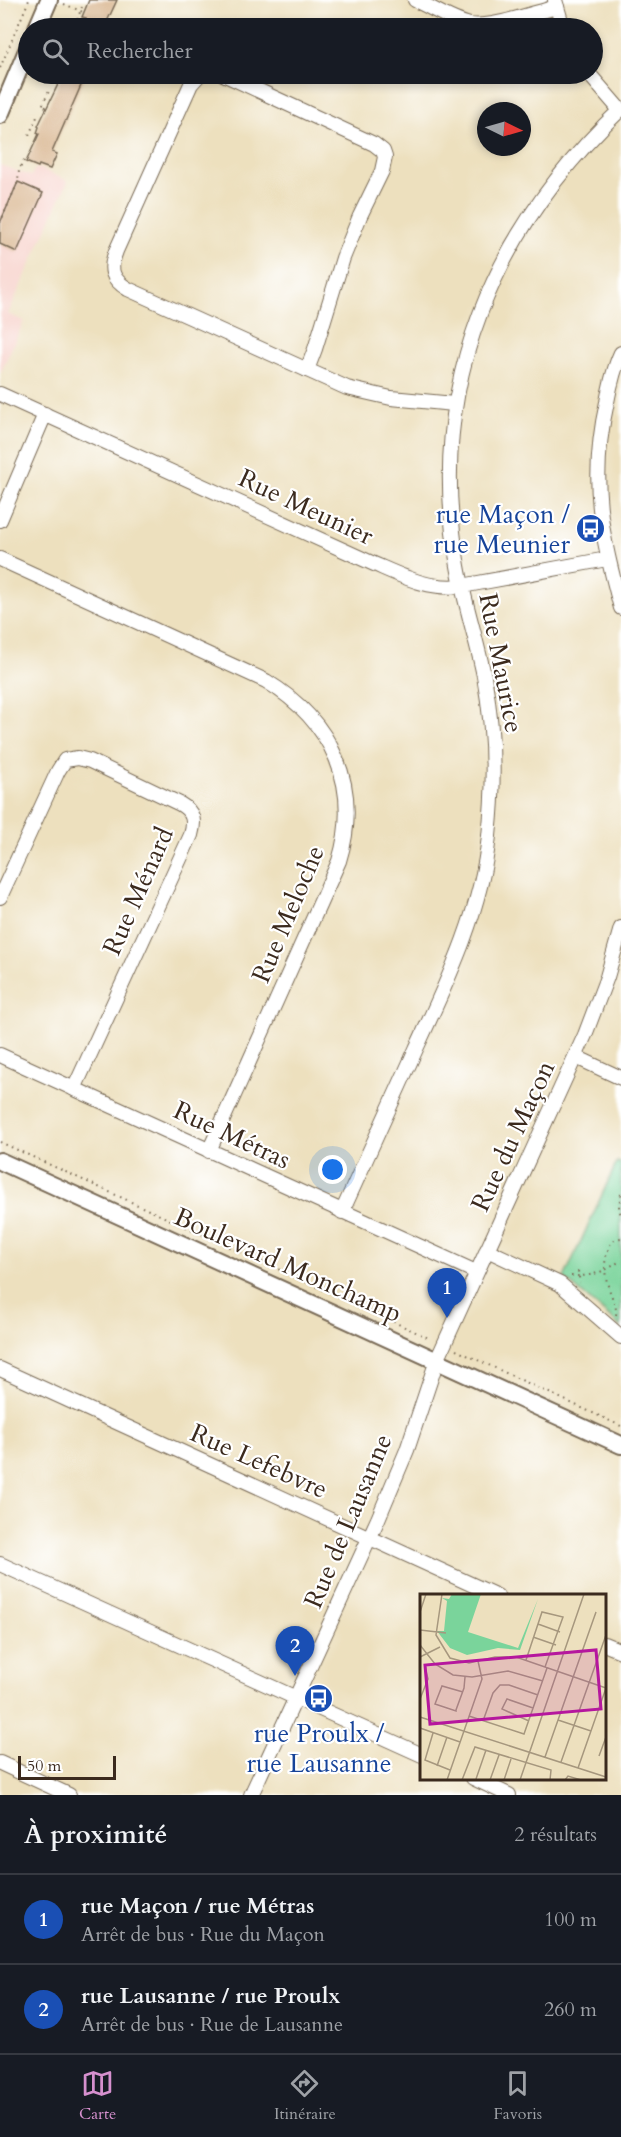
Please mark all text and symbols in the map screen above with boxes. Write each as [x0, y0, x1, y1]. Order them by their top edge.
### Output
search box [18, 18, 603, 84]
icon: search [39, 35, 72, 68]
text: Rechercher [87, 36, 192, 66]
north arrow [477, 102, 531, 156]
street label: Rue Meunier [233, 460, 380, 554]
place label: rue Maçon / rue Meunier [434, 497, 571, 562]
bus stop icon: rue Maçon / rue Meunier [575, 513, 607, 545]
street label: Rue Maurice [470, 590, 532, 736]
street label: Rue Ménard [94, 821, 182, 961]
street label: Rue Meloche [243, 840, 333, 988]
street label: Rue du Maçon [463, 1055, 563, 1217]
street label: Rue Métras [168, 1093, 296, 1177]
your location [318, 1155, 347, 1184]
street label: Boulevard Monchamp [169, 1199, 407, 1331]
pin: 1 [428, 1268, 466, 1318]
street label: Rue Lefebvre [185, 1415, 333, 1507]
street label: Rue de Lausanne [296, 1428, 400, 1614]
inset map [420, 1594, 606, 1780]
pin: 2 [276, 1626, 314, 1676]
bus stop icon: rue Proulx / rue Lausanne [303, 1683, 335, 1715]
place label: rue Proulx / rue Lausanne [246, 1716, 392, 1781]
scale bar [18, 1753, 116, 1780]
text: 50 m [27, 1755, 61, 1777]
text: À proximité [24, 1817, 167, 1852]
text: 2 résultats [514, 1821, 597, 1848]
text: rue Maçon / rue Métras [81, 1891, 314, 1921]
text: 1 [38, 1906, 49, 1933]
text: 100 m [544, 1906, 597, 1933]
text: Arrêt de bus · Rue du Maçon [81, 1921, 325, 1948]
text: rue Lausanne / rue Proulx [81, 1981, 340, 2011]
text: 2 [38, 1996, 49, 2023]
text: 260 m [544, 1996, 597, 2023]
text: Arrêt de bus · Rue de Lausanne [81, 2011, 343, 2038]
tab: Carte [79, 2067, 116, 2125]
tab: Itinéraire [274, 2067, 336, 2125]
tab: Favoris [494, 2067, 542, 2125]

